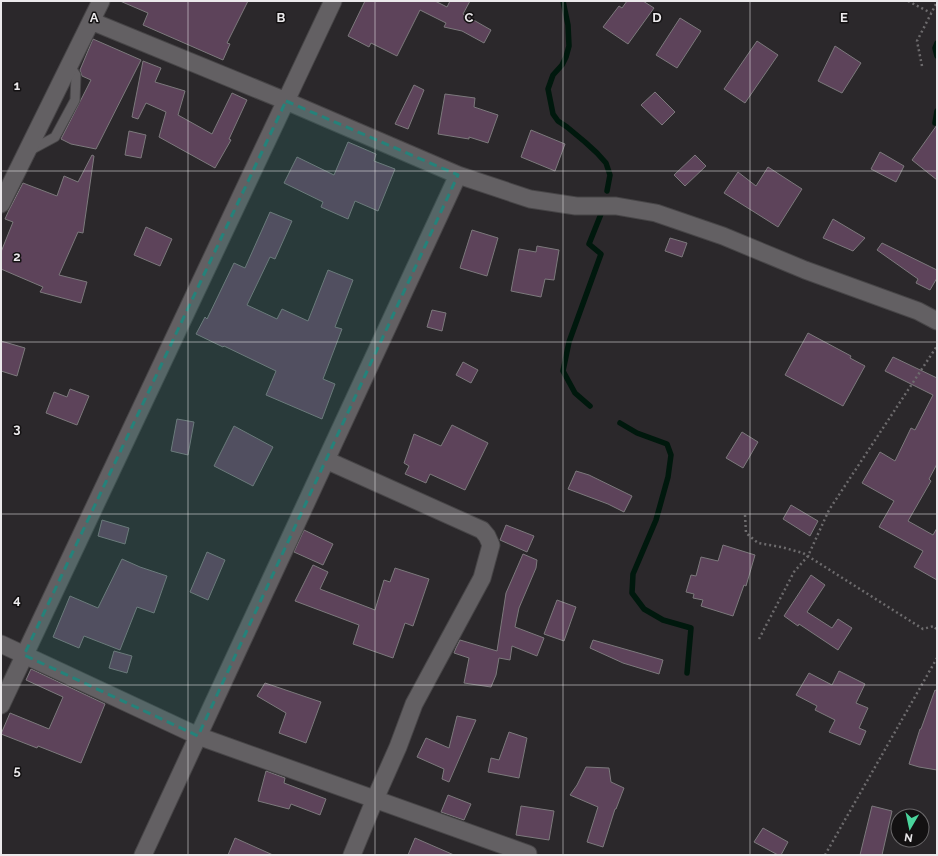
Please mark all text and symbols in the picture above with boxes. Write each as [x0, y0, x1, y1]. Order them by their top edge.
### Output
text: A [90, 10, 99, 25]
text: B [277, 10, 286, 25]
text: C [465, 10, 474, 25]
text: D [652, 10, 662, 25]
text: E [840, 10, 848, 25]
text: 1 [14, 78, 21, 93]
text: 2 [13, 249, 21, 264]
text: 3 [13, 421, 21, 436]
text: 4 [13, 592, 21, 607]
text: 5 [13, 763, 21, 778]
north arrow [890, 808, 930, 848]
text: N [903, 830, 914, 844]

